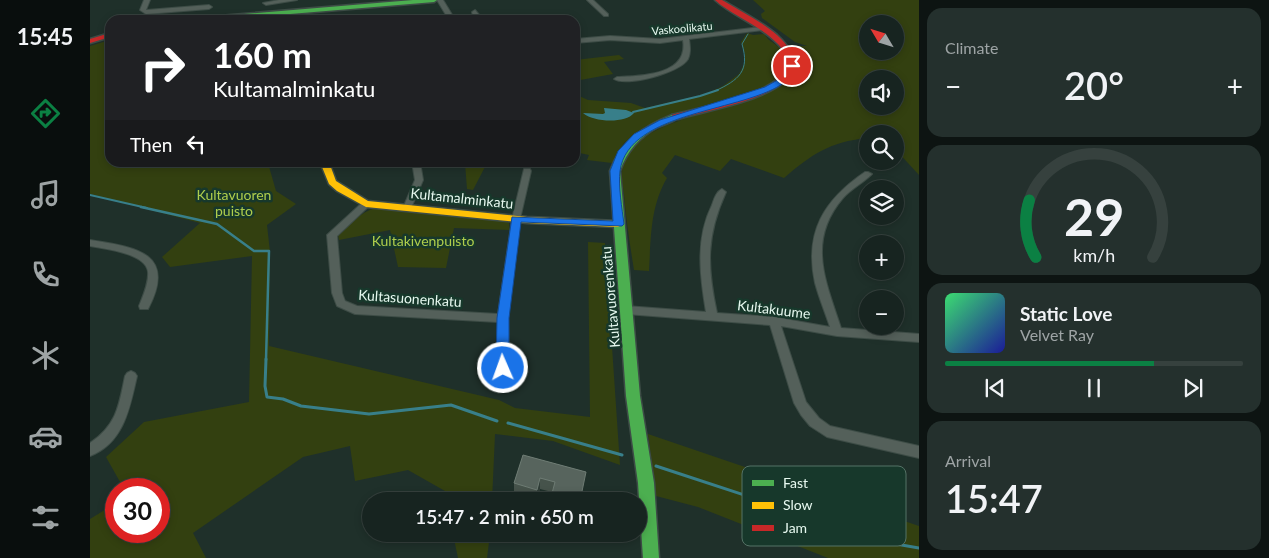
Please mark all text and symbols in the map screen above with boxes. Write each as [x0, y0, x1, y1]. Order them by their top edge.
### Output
north arrow [859, 15, 904, 60]
map controls [859, 15, 904, 335]
street label: Vaskoolikatu [651, 19, 713, 37]
text: 15:45 [17, 23, 73, 50]
text: 160 m [213, 33, 312, 75]
icon: right [130, 35, 195, 100]
text: Climate [945, 38, 998, 57]
pin [771, 45, 813, 87]
icon: arrive [778, 52, 806, 80]
text: 20° [1064, 62, 1124, 108]
text: − [945, 69, 961, 103]
text: + [1227, 69, 1243, 103]
button: sound [859, 70, 904, 115]
text: Kultamalminkatu [213, 75, 375, 102]
icon: directions [28, 96, 63, 131]
button: search [859, 125, 904, 170]
icon: left [182, 130, 210, 158]
text: Then [130, 133, 172, 156]
icon: music [28, 177, 63, 212]
button: layers [859, 180, 904, 225]
street label: Kultamalminkatu [410, 184, 514, 212]
text: 29 [1064, 185, 1124, 247]
park label: Kultavuoren puisto [197, 186, 271, 219]
park label: Kultakivenpuisto [372, 232, 474, 249]
button: + [859, 235, 904, 280]
text: km/h [1073, 244, 1115, 266]
street label: Kultavuorenkatu [597, 246, 623, 348]
icon: phone [28, 257, 63, 292]
street label: Kultasuonenkatu [358, 286, 462, 310]
button: − [859, 290, 904, 335]
street label: Kultakuume [736, 296, 812, 322]
text: Static Love [1020, 302, 1112, 325]
text: Velvet Ray [1020, 325, 1094, 344]
icon: climate [28, 338, 63, 373]
position arrow [476, 341, 528, 393]
icon: previous [981, 374, 1009, 402]
icon: pause [1080, 374, 1108, 402]
icon: next [1179, 374, 1207, 402]
icon: car [28, 419, 63, 454]
text: Arrival [945, 451, 991, 470]
legend [742, 466, 906, 546]
text: Fast [783, 474, 808, 491]
text: 15:47 [945, 475, 1043, 521]
speed limit sign: 30 [105, 478, 170, 543]
text: Slow [783, 496, 813, 513]
icon: filters [28, 500, 63, 535]
text: 15:47 · 2 min · 650 m [415, 505, 594, 528]
text: Jam [783, 519, 807, 536]

